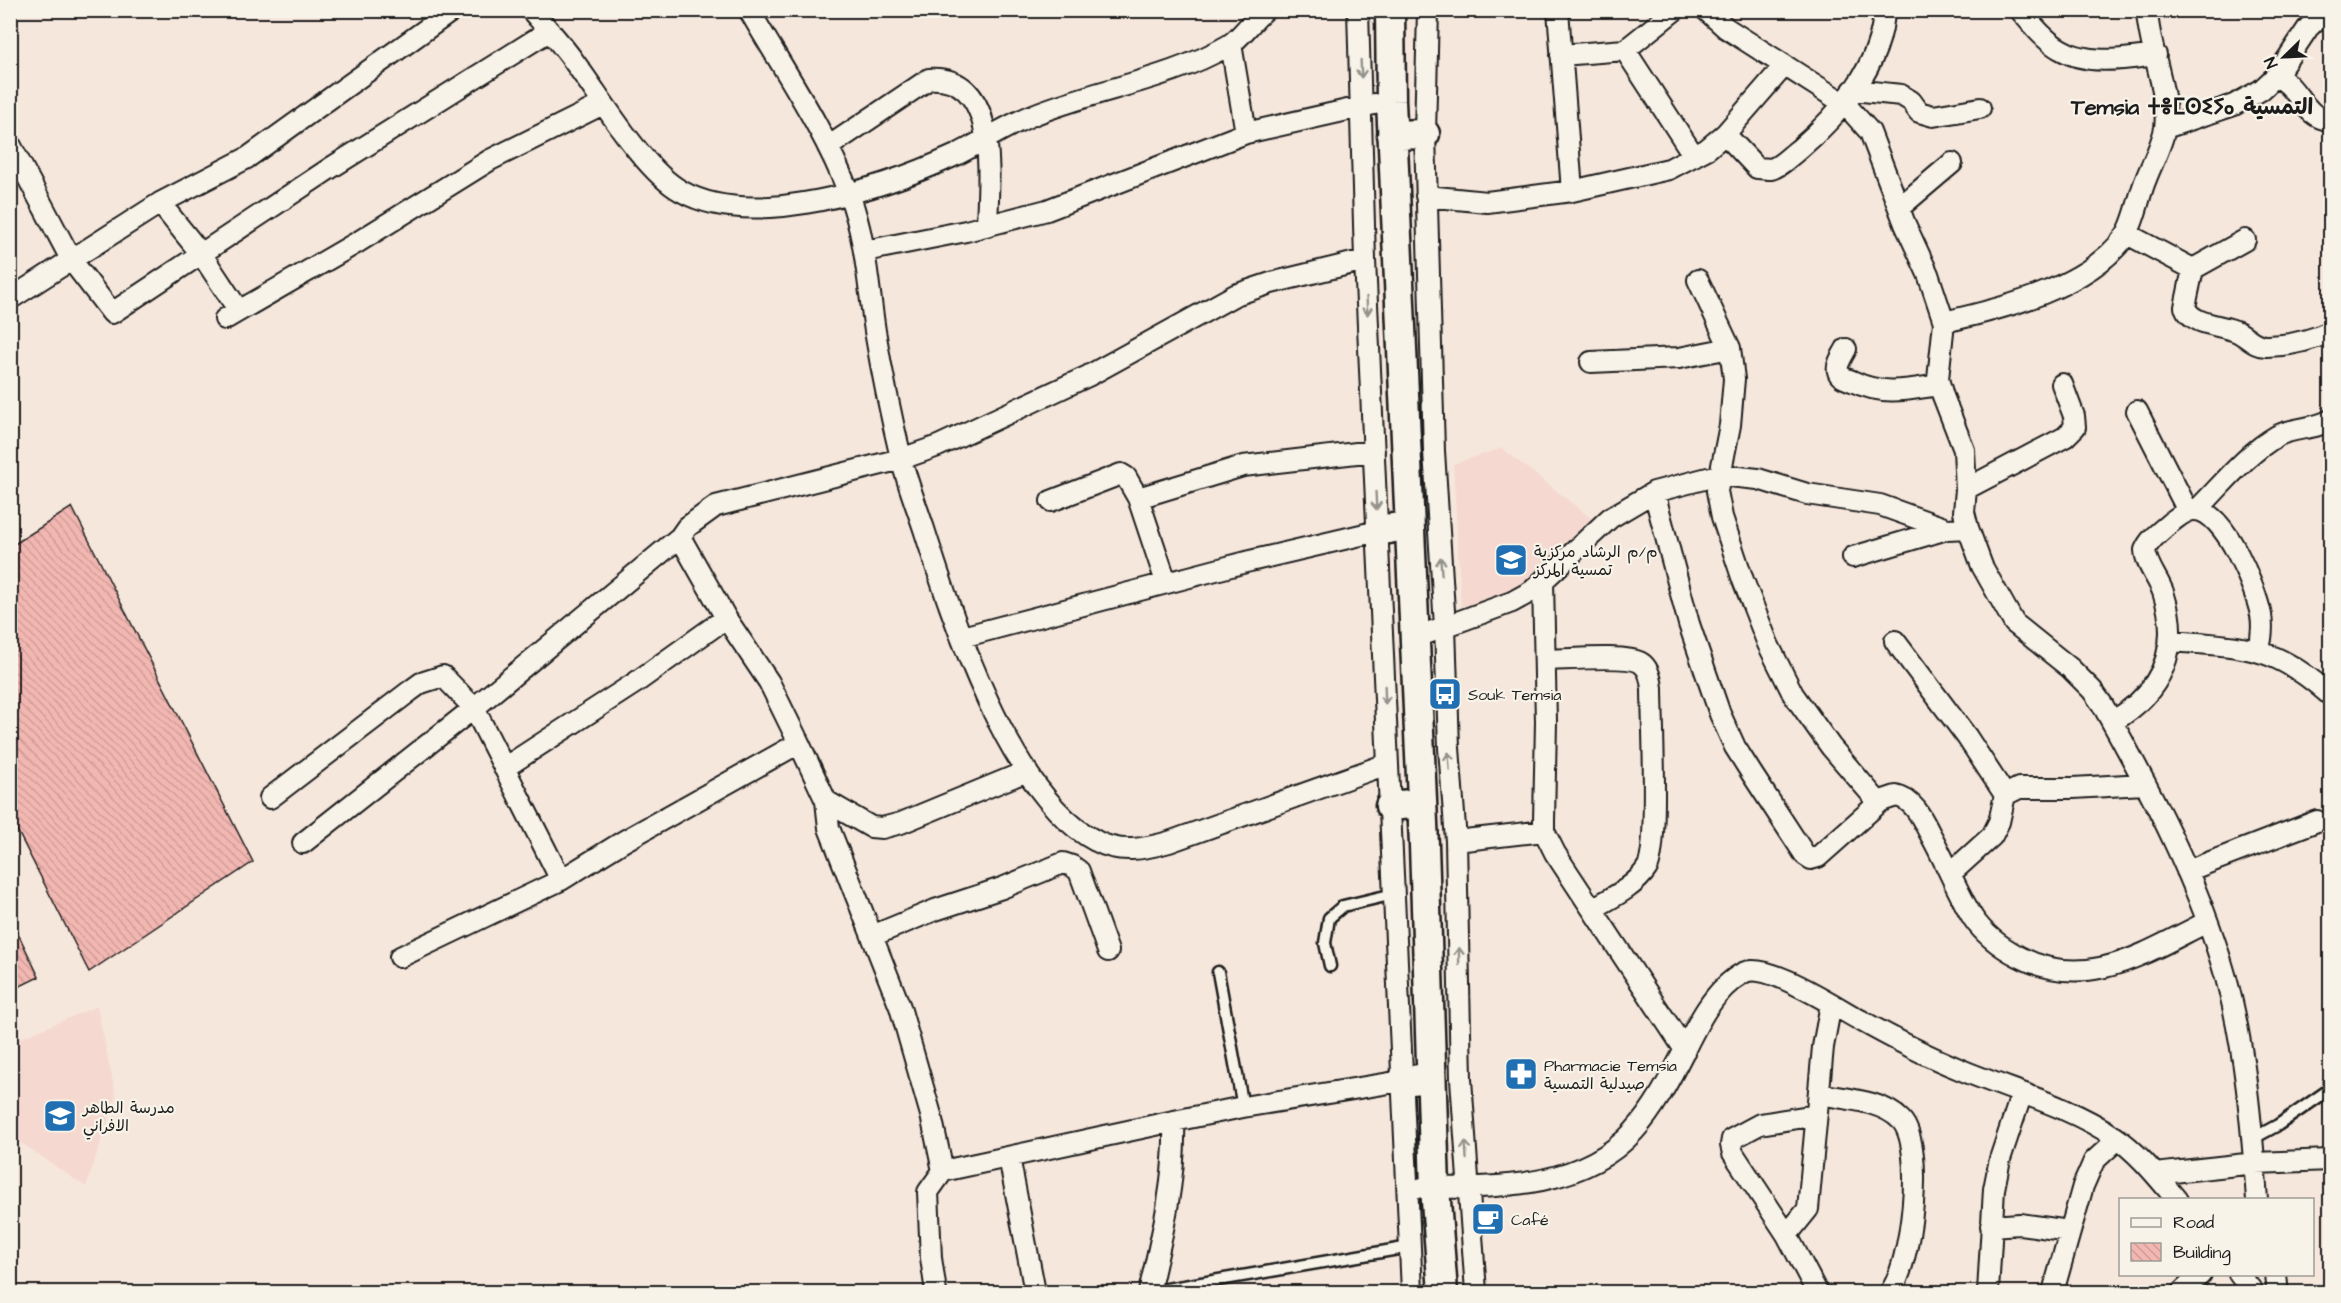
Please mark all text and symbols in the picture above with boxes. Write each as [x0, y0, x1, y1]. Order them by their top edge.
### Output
north arrow [2254, 27, 2314, 87]
text: N [2259, 54, 2283, 72]
one-way arrow [1355, 58, 1366, 78]
district label: Temsia ⵜⴻⵎⵙⵉⵢⴰ التمسية [2070, 92, 2313, 123]
one-way arrow [1361, 295, 1372, 315]
one-way arrow [1371, 490, 1382, 510]
place label: م/م الرشاد مركزية تمسية المركز [1532, 541, 1658, 581]
school or university icon: م/م الرشاد مركزية تمسية المركز [1493, 542, 1529, 578]
one-way arrow [1436, 557, 1447, 577]
bus stop icon: Souk Temsia [1427, 676, 1463, 712]
place label: Souk Temsia [1468, 684, 1561, 706]
one-way arrow [1379, 685, 1390, 705]
one-way arrow [1444, 751, 1455, 771]
one-way arrow [1453, 946, 1465, 966]
place label: Pharmacie Temsia صيدلية التمسية [1544, 1055, 1677, 1095]
pharmacy icon: Pharmacie Temsia صيدلية التمسية [1503, 1056, 1539, 1092]
place label: مدرسة الطاهر الافراني [81, 1097, 175, 1140]
school or university icon: مدرسة الطاهر الافراني [42, 1098, 78, 1134]
one-way arrow [1461, 1141, 1472, 1161]
legend [2119, 1198, 2314, 1276]
cafe icon: Café [1470, 1201, 1506, 1237]
place label: Café [1511, 1209, 1549, 1231]
text: Road [2173, 1210, 2214, 1235]
text: Building [2173, 1240, 2231, 1266]

